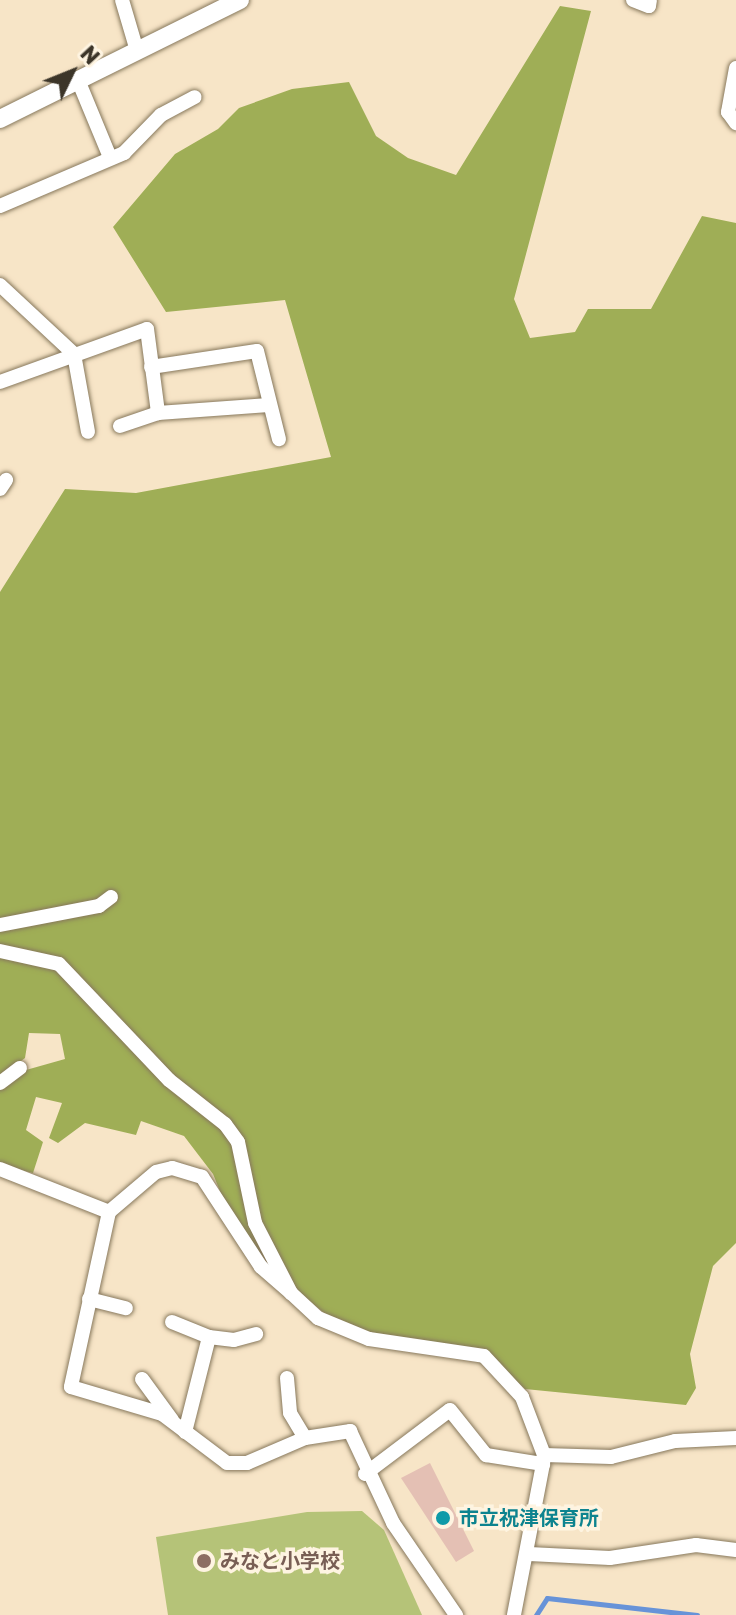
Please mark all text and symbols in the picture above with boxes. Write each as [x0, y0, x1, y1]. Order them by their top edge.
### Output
north arrow [32, 32, 112, 112]
text: N [75, 40, 105, 70]
place label: 市立祝津保育所 [459, 1506, 599, 1530]
marker: 市立祝津保育所 [434, 1509, 452, 1527]
place label: みなと小学校 [220, 1549, 340, 1573]
marker: みなと小学校 [195, 1552, 213, 1570]

